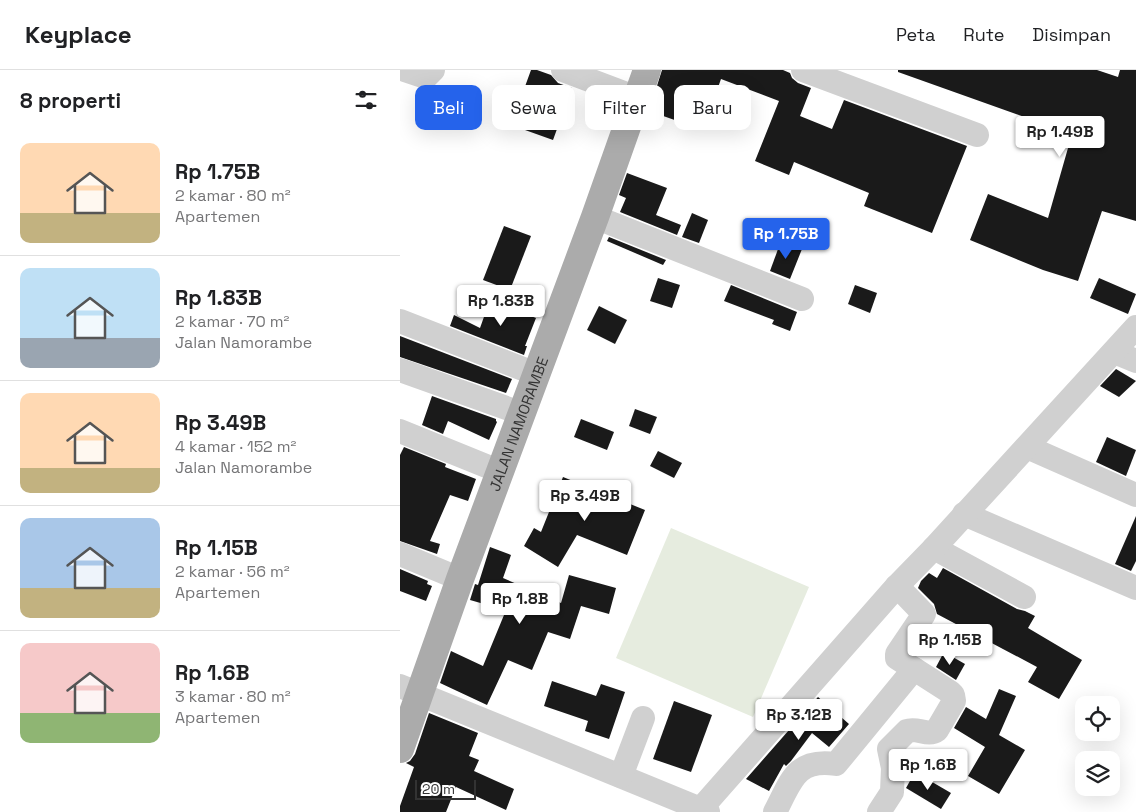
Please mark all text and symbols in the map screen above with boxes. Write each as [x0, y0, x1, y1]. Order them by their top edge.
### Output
text: Keyplace [25, 19, 132, 50]
text: Peta [896, 23, 935, 46]
text: Rute [963, 23, 1004, 46]
text: Disimpan [1032, 23, 1111, 46]
chip: Beli [415, 85, 482, 130]
chip: Sewa [492, 85, 575, 130]
chip: Filter [585, 85, 664, 130]
chip: Baru [674, 85, 751, 130]
icon: filters [352, 86, 380, 114]
text: 8 properti [20, 87, 121, 114]
pin: Rp 1.49B [1008, 116, 1112, 158]
text: Rp 1.49B [1026, 121, 1094, 142]
text: Rp 1.75B [175, 158, 260, 185]
icon: home [60, 163, 120, 223]
text: 2 kamar · 80 m² [175, 185, 291, 206]
text: Apartemen [175, 206, 260, 227]
pin: Rp 1.75B [734, 218, 838, 260]
text: Rp 1.75B [754, 223, 818, 244]
text: Rp 1.83B [175, 284, 262, 311]
pin: Rp 1.83B [449, 284, 553, 327]
icon: home [60, 288, 120, 348]
text: Rp 1.83B [468, 290, 534, 311]
text: 2 kamar · 70 m² [175, 311, 289, 332]
text: Jalan Namorambe [175, 332, 312, 353]
street label: JALAN NAMORAMBE [484, 354, 552, 494]
text: Rp 3.49B [175, 409, 266, 436]
icon: home [60, 413, 120, 473]
text: 4 kamar · 152 m² [175, 436, 296, 457]
text: Jalan Namorambe [175, 457, 312, 478]
pin: Rp 3.49B [533, 480, 637, 522]
text: Rp 3.49B [550, 485, 620, 506]
text: Rp 1.15B [175, 534, 258, 561]
icon: home [60, 538, 120, 598]
text: 2 kamar · 56 m² [175, 561, 290, 582]
text: Apartemen [175, 582, 260, 603]
pin: Rp 1.8B [474, 582, 566, 625]
text: Rp 1.8B [492, 588, 548, 609]
pin: Rp 1.15B [898, 624, 1002, 666]
text: Rp 1.15B [918, 629, 982, 650]
text: Rp 1.6B [175, 659, 249, 686]
icon: home [60, 663, 120, 723]
text: 3 kamar · 80 m² [175, 686, 291, 707]
map controls [1075, 696, 1120, 796]
button: locate [1075, 696, 1120, 741]
pin: Rp 3.12B [747, 698, 851, 741]
text: Rp 3.12B [766, 704, 832, 725]
text: Apartemen [175, 707, 260, 728]
pin: Rp 1.6B [882, 748, 974, 791]
button: layers [1075, 751, 1120, 796]
text: Rp 1.6B [900, 754, 956, 775]
scale bar [415, 777, 476, 800]
text: 20 m [422, 780, 455, 798]

